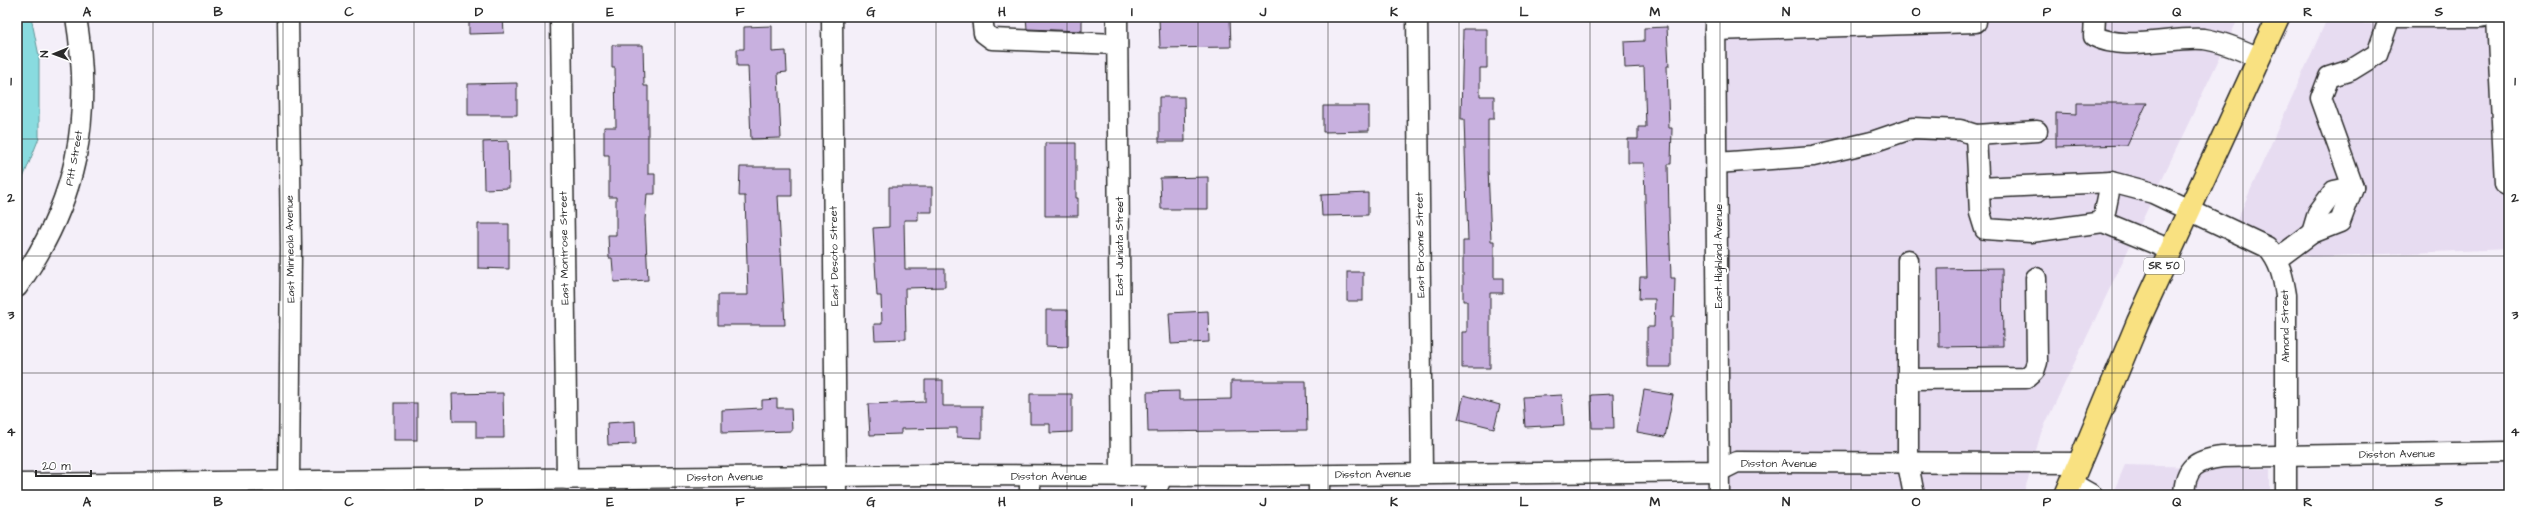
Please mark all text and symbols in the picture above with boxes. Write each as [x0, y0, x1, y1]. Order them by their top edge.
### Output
text: A [83, 3, 92, 21]
text: B [213, 3, 223, 21]
text: C [344, 3, 354, 21]
text: D [475, 3, 484, 21]
text: E [606, 3, 614, 21]
text: F [735, 3, 745, 21]
text: G [866, 3, 876, 21]
text: H [998, 3, 1006, 21]
text: I [1131, 3, 1133, 21]
text: J [1259, 3, 1267, 21]
text: K [1390, 3, 1398, 21]
text: L [1519, 3, 1529, 21]
text: M [1650, 3, 1661, 21]
text: N [1782, 3, 1790, 21]
text: O [1912, 3, 1921, 21]
text: P [2043, 3, 2052, 21]
text: Q [2172, 3, 2182, 21]
text: R [2303, 3, 2313, 21]
text: S [2434, 3, 2444, 21]
north arrow [34, 34, 74, 74]
text: N [37, 50, 52, 58]
text: 1 [10, 72, 12, 90]
text: 1 [2514, 72, 2516, 90]
street label: Pitt Street [62, 129, 86, 187]
text: 2 [6, 189, 15, 207]
text: 2 [2510, 189, 2519, 207]
street label: East Montrose Street [555, 190, 572, 305]
street label: East Broome Street [1412, 192, 1428, 298]
street label: East Minneola Avenue [282, 195, 298, 303]
street label: East Juniata Street [1112, 196, 1127, 296]
street label: East Highland Avenue [1711, 204, 1727, 308]
street label: East Desoto Street [826, 205, 842, 306]
road number: SR 50 [2144, 258, 2184, 274]
street label: Almond Street [2277, 289, 2293, 363]
text: 3 [7, 306, 15, 324]
text: 3 [2511, 306, 2519, 324]
text: 4 [7, 423, 16, 441]
text: 4 [2511, 423, 2520, 441]
street label: Disston Avenue [2359, 446, 2435, 462]
scale bar [36, 452, 91, 478]
street label: Disston Avenue [1741, 456, 1817, 471]
text: 20 m [42, 458, 71, 475]
street label: Disston Avenue [1335, 466, 1411, 482]
street label: Disston Avenue [687, 469, 763, 485]
street label: Disston Avenue [1011, 469, 1087, 484]
text: A [83, 493, 92, 511]
text: B [213, 493, 223, 511]
text: C [344, 493, 354, 511]
text: D [475, 493, 484, 511]
text: E [606, 493, 614, 511]
text: F [735, 493, 745, 511]
text: G [866, 493, 876, 511]
text: H [998, 493, 1006, 511]
text: I [1131, 493, 1133, 511]
text: J [1259, 493, 1267, 511]
text: K [1390, 493, 1398, 511]
text: L [1519, 493, 1529, 511]
text: M [1650, 493, 1661, 511]
text: N [1782, 493, 1790, 511]
text: O [1912, 493, 1921, 511]
text: P [2043, 493, 2052, 511]
text: Q [2172, 493, 2182, 511]
text: R [2303, 493, 2313, 511]
text: S [2434, 493, 2444, 511]

